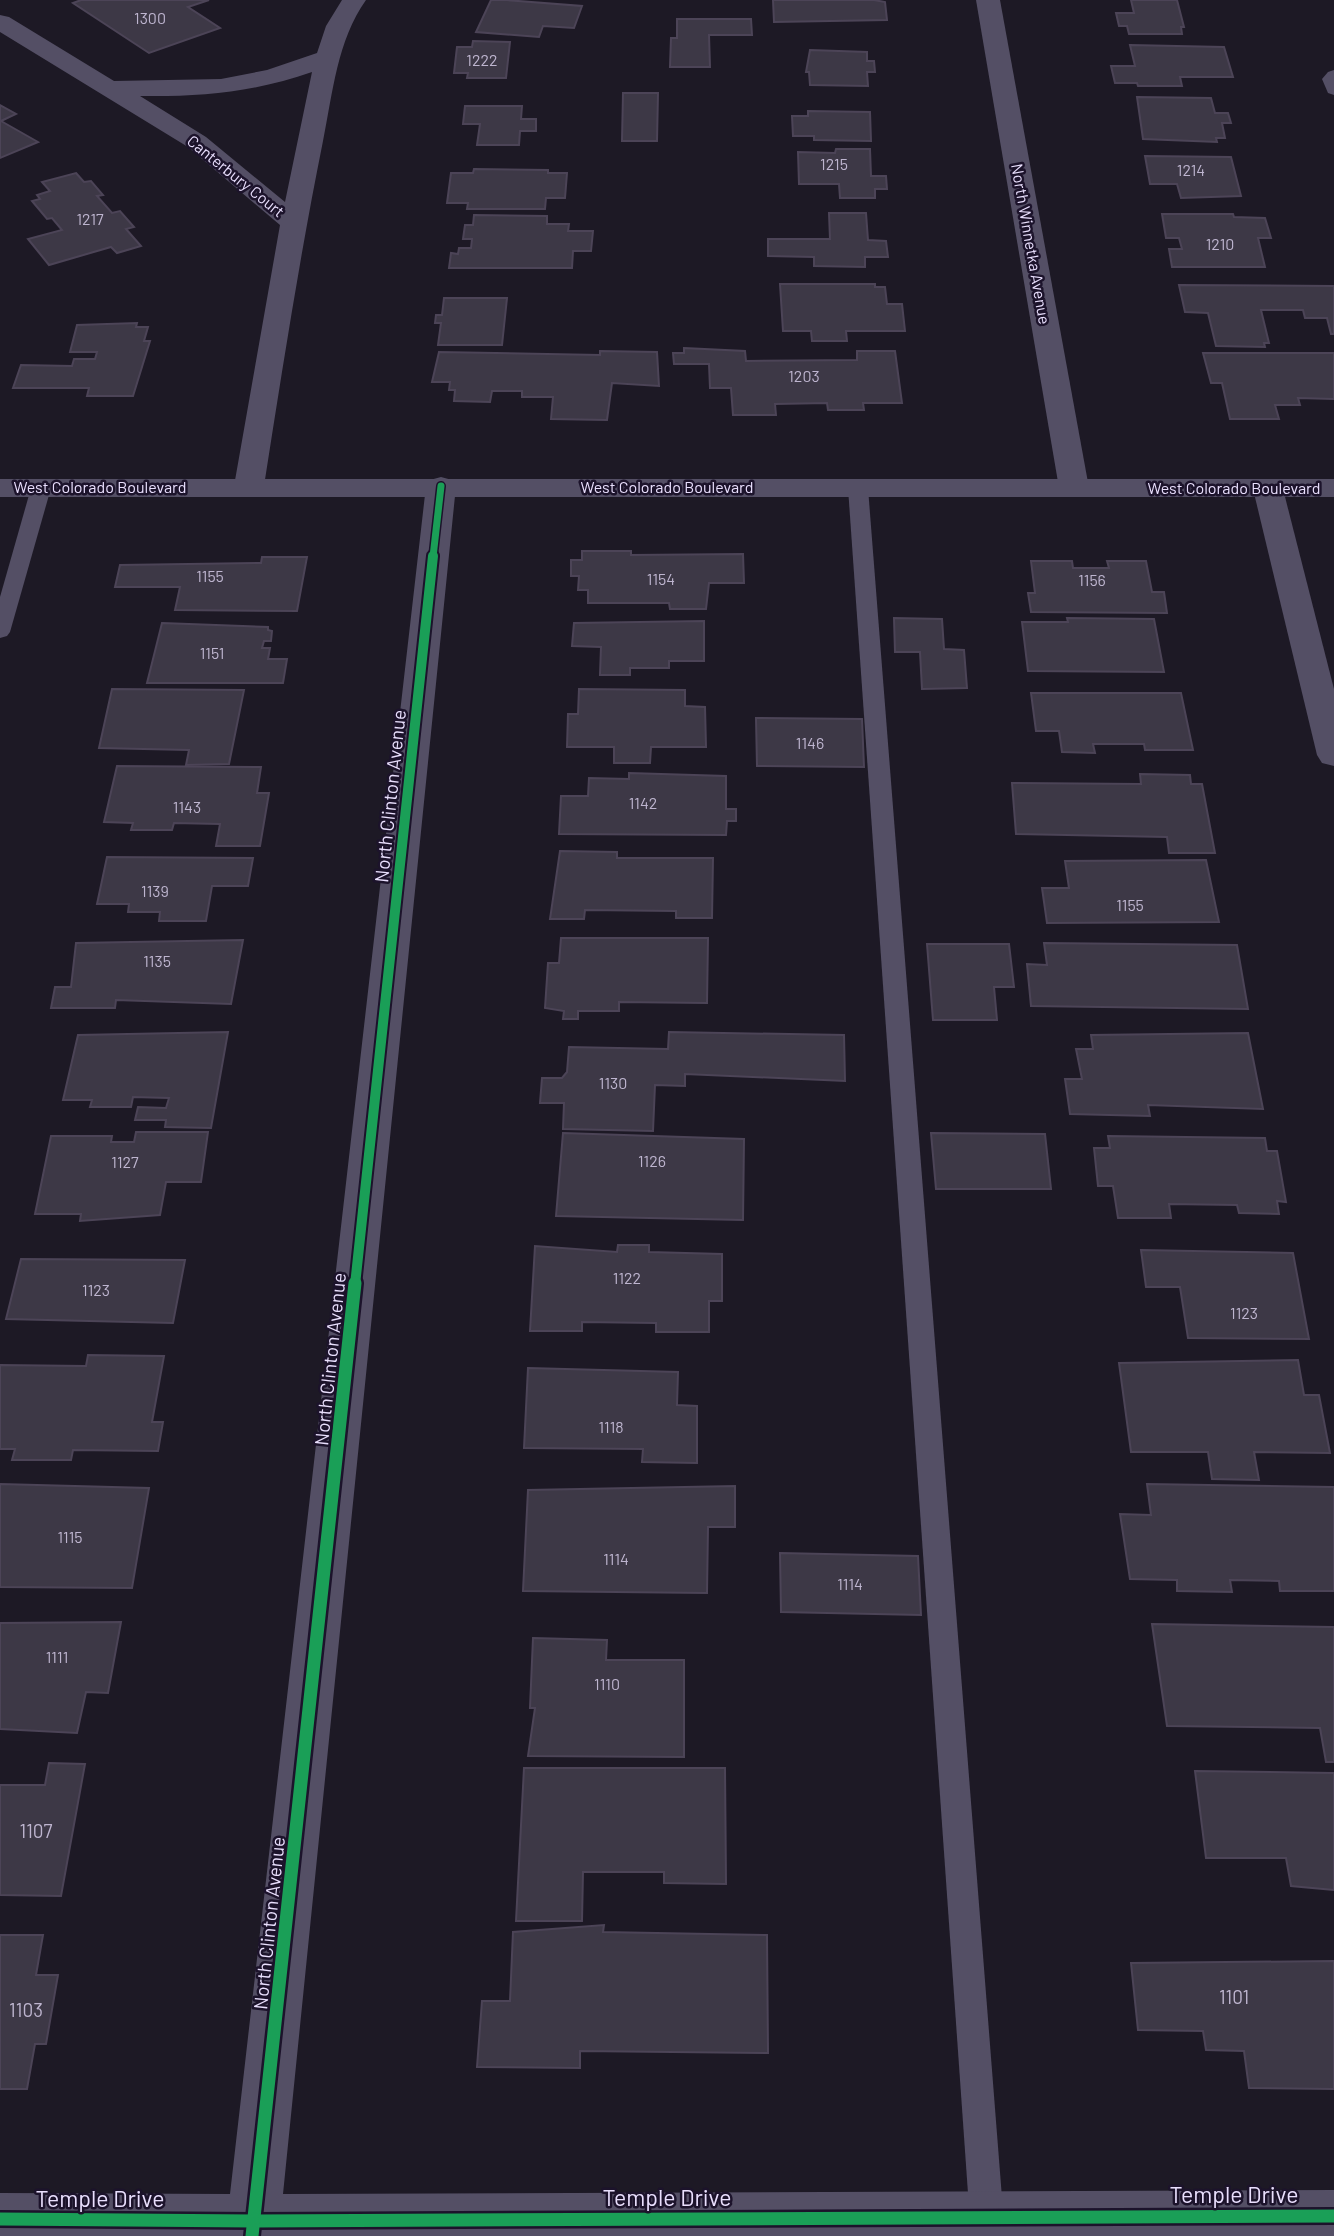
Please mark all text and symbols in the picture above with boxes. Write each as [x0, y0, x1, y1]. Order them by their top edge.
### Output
house number: 1300 [134, 8, 166, 27]
house number: 1222 [466, 50, 498, 69]
street label: Canterbury Court [184, 131, 289, 221]
house number: 1215 [820, 154, 848, 173]
house number: 1214 [1177, 160, 1205, 179]
street label: North Winnetka Avenue [1008, 162, 1055, 326]
house number: 1217 [76, 209, 104, 228]
house number: 1210 [1206, 234, 1234, 253]
house number: 1203 [788, 366, 820, 385]
street label: West Colorado Boulevard [13, 477, 187, 496]
street label: West Colorado Boulevard [580, 477, 754, 496]
street label: West Colorado Boulevard [1147, 478, 1321, 497]
house number: 1155 [196, 566, 224, 585]
house number: 1154 [647, 569, 675, 588]
house number: 1156 [1078, 570, 1106, 589]
house number: 1151 [200, 643, 224, 662]
street label: North Clinton Avenue [369, 708, 410, 884]
house number: 1146 [796, 733, 824, 752]
house number: 1142 [629, 793, 657, 812]
house number: 1143 [173, 797, 201, 816]
house number: 1139 [141, 881, 169, 900]
house number: 1155 [1116, 895, 1144, 914]
house number: 1135 [143, 951, 171, 970]
house number: 1130 [599, 1073, 627, 1092]
house number: 1126 [638, 1151, 666, 1170]
house number: 1127 [111, 1152, 139, 1171]
house number: 1122 [613, 1268, 641, 1287]
street label: North Clinton Avenue [309, 1271, 350, 1447]
house number: 1123 [82, 1280, 110, 1299]
house number: 1123 [1230, 1303, 1258, 1322]
house number: 1118 [598, 1417, 624, 1436]
house number: 1115 [57, 1527, 83, 1546]
house number: 1114 [603, 1549, 629, 1568]
house number: 1114 [837, 1574, 863, 1593]
house number: 1111 [46, 1647, 68, 1666]
house number: 1110 [594, 1674, 620, 1693]
house number: 1107 [19, 1819, 53, 1842]
street label: North Clinton Avenue [248, 1835, 289, 2011]
house number: 1101 [1219, 1985, 1249, 2008]
house number: 1103 [9, 1998, 43, 2021]
street label: Temple Drive [1170, 2180, 1298, 2208]
street label: Temple Drive [603, 2183, 731, 2211]
street label: Temple Drive [36, 2184, 164, 2212]

